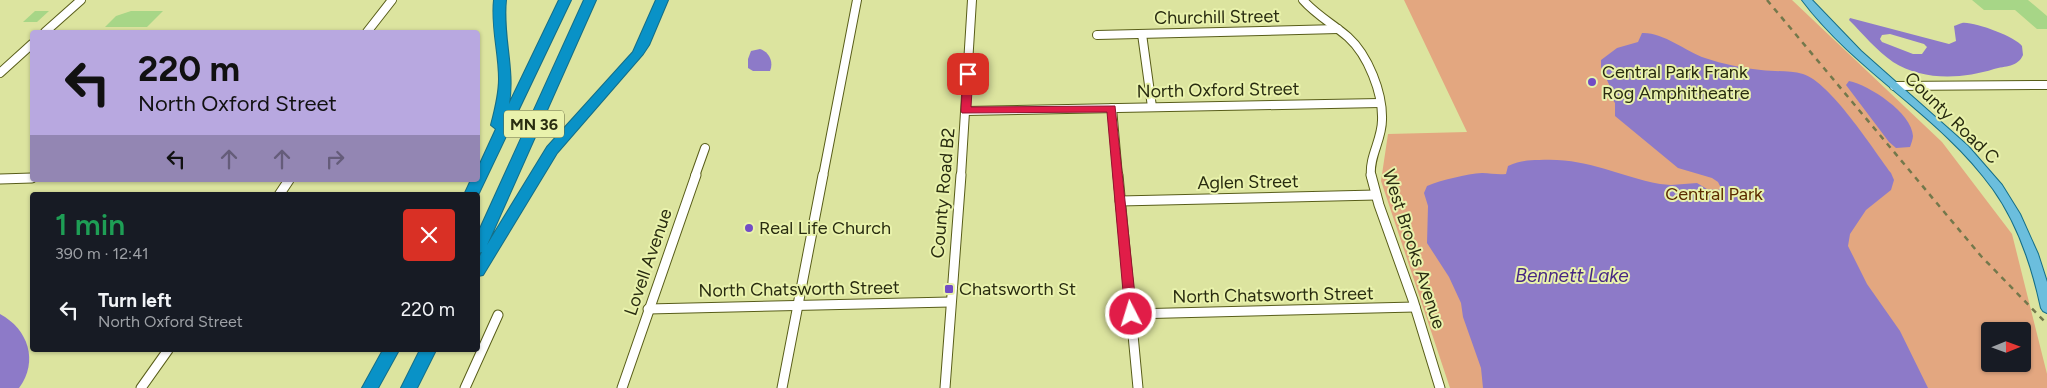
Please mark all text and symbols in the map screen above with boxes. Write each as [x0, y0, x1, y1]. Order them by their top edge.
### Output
street label: Churchill Street [1154, 5, 1280, 29]
text: 220 m [138, 48, 240, 90]
icon: left [55, 50, 120, 115]
pin [947, 53, 989, 95]
icon: arrive [954, 60, 982, 88]
place label: Central Park Frank Rog Amphitheatre [1602, 61, 1750, 104]
street label: County Road C [1900, 67, 2004, 169]
marker: Central Park Frank Rog Amphitheatre [1586, 76, 1598, 88]
street label: North Oxford Street [1136, 78, 1300, 102]
text: North Oxford Street [138, 90, 337, 117]
road number: MN 36 [504, 110, 564, 138]
street label: County Road B2 [926, 127, 960, 259]
icon: left [162, 145, 190, 173]
icon: ahead [215, 145, 243, 173]
icon: ahead [268, 145, 296, 173]
icon: right [321, 145, 349, 173]
street label: West Brooks Avenue [1378, 166, 1450, 332]
street label: Aglen Street [1197, 170, 1299, 194]
park label: Central Park [1665, 183, 1763, 205]
street label: Lovell Avenue [619, 205, 677, 318]
text: 1 min [55, 206, 125, 243]
button: close [403, 209, 455, 261]
place label: Real Life Church [759, 217, 891, 239]
marker: Real Life Church [743, 222, 755, 234]
text: 390 m · 12:41 [55, 244, 149, 263]
water label: Bennett Lake [1515, 264, 1629, 287]
street label: North Chatsworth Street [698, 276, 900, 302]
place label: Chatsworth St [959, 278, 1076, 300]
street label: North Chatsworth Street [1172, 282, 1374, 308]
marker: Chatsworth St [943, 283, 955, 295]
position arrow [1104, 287, 1156, 339]
text: Turn left [98, 289, 172, 312]
icon: left [55, 296, 83, 324]
text: 220 m [401, 298, 455, 321]
text: North Oxford Street [98, 312, 243, 331]
north arrow [1981, 322, 2031, 372]
map controls [1981, 322, 2031, 372]

